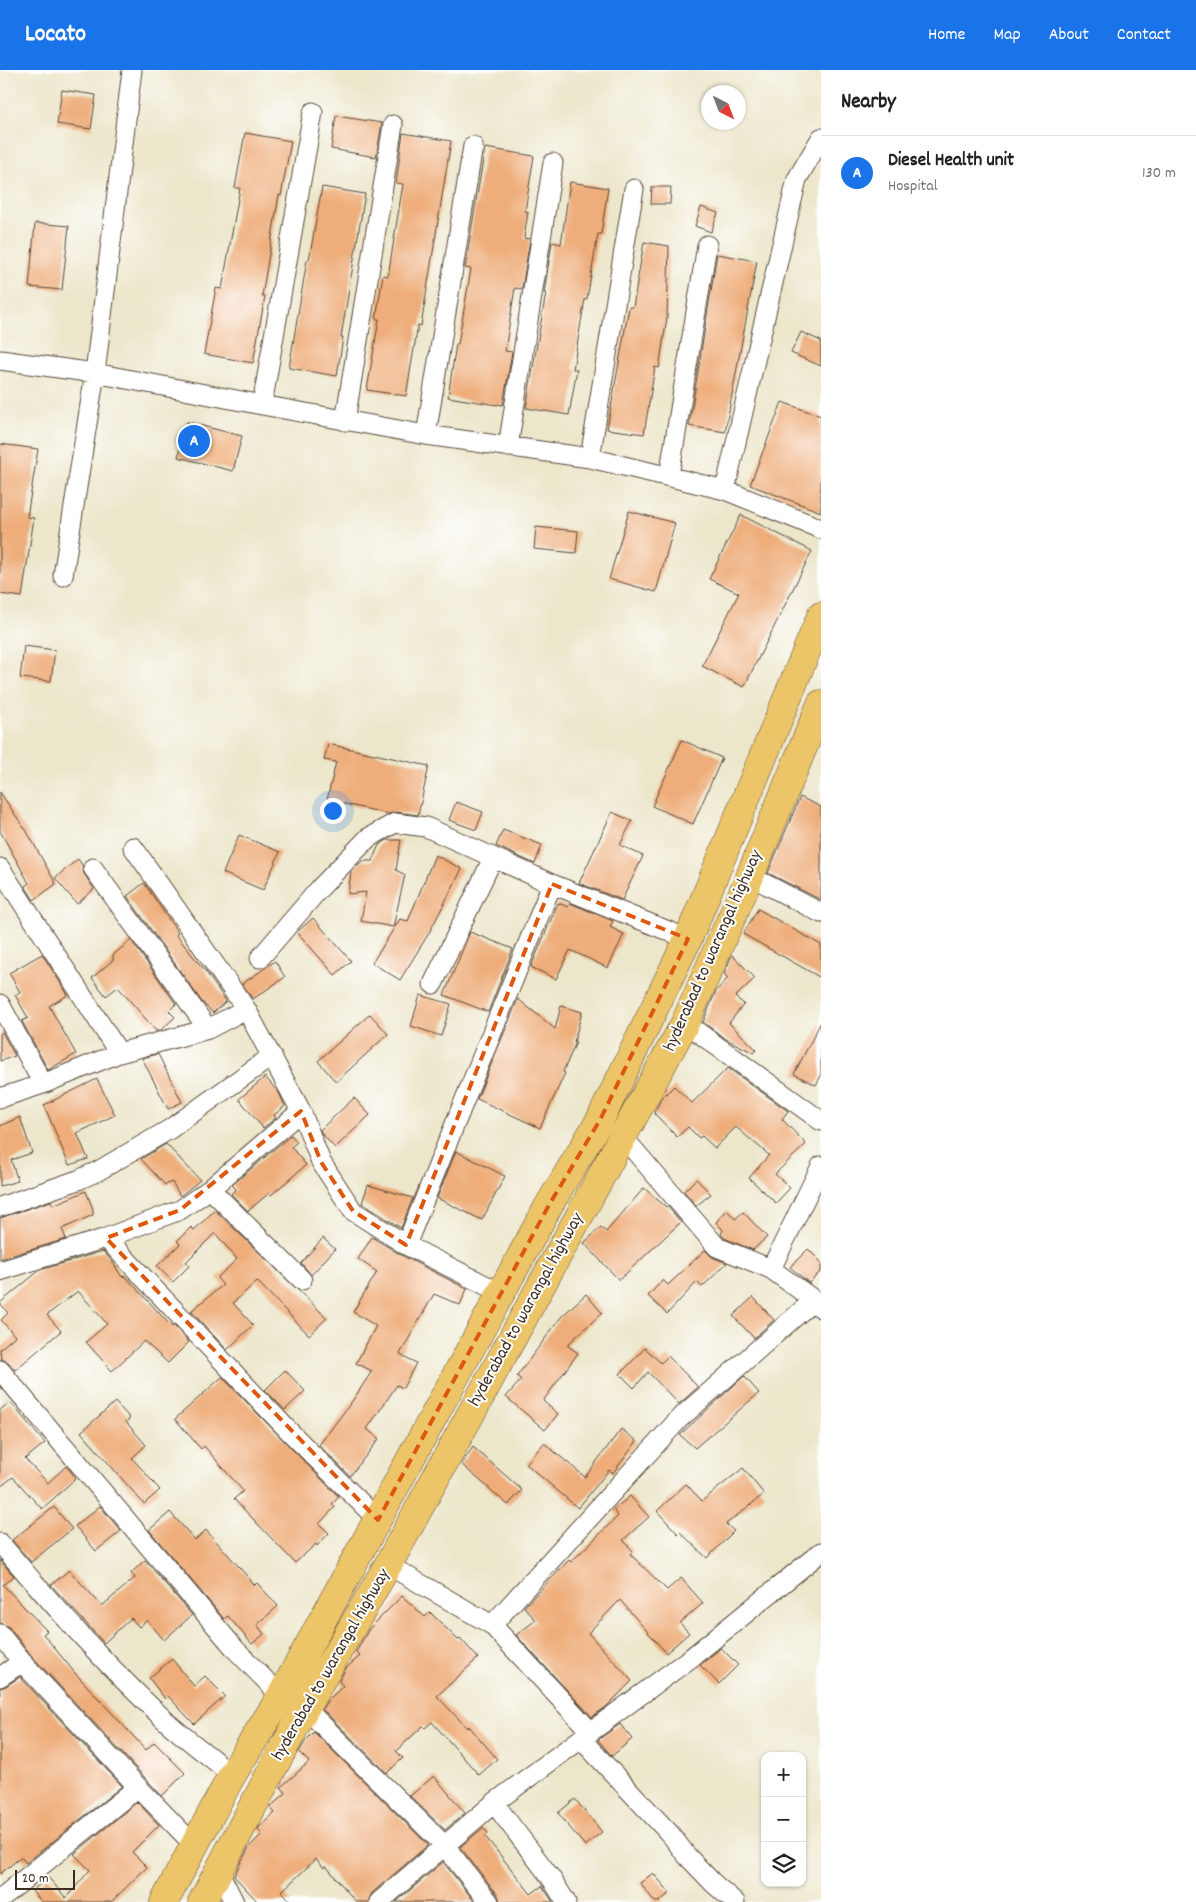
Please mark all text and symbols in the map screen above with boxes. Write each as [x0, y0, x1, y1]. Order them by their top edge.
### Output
text: Locato [25, 18, 86, 52]
text: Home [928, 23, 965, 48]
text: Map [993, 23, 1021, 48]
text: About [1049, 23, 1089, 48]
text: Contact [1117, 23, 1171, 48]
north arrow [701, 85, 746, 130]
text: Nearby [841, 88, 896, 118]
text: Diesel Health unit [888, 148, 1014, 175]
text: A [853, 162, 861, 185]
text: 130 m [1142, 162, 1176, 185]
text: Hospital [888, 175, 938, 198]
pin: A [178, 422, 210, 460]
your location [320, 798, 346, 824]
street label: hyderabad to warangal highway [658, 846, 770, 1056]
street label: hyderabad to warangal highway [463, 1208, 591, 1411]
street label: hyderabad to warangal highway [267, 1564, 398, 1766]
map controls [761, 1752, 806, 1887]
button: + [761, 1752, 806, 1797]
button: − [761, 1797, 806, 1842]
button: layers [761, 1842, 806, 1887]
scale bar [15, 1867, 75, 1890]
text: 20 m [22, 1869, 49, 1889]

